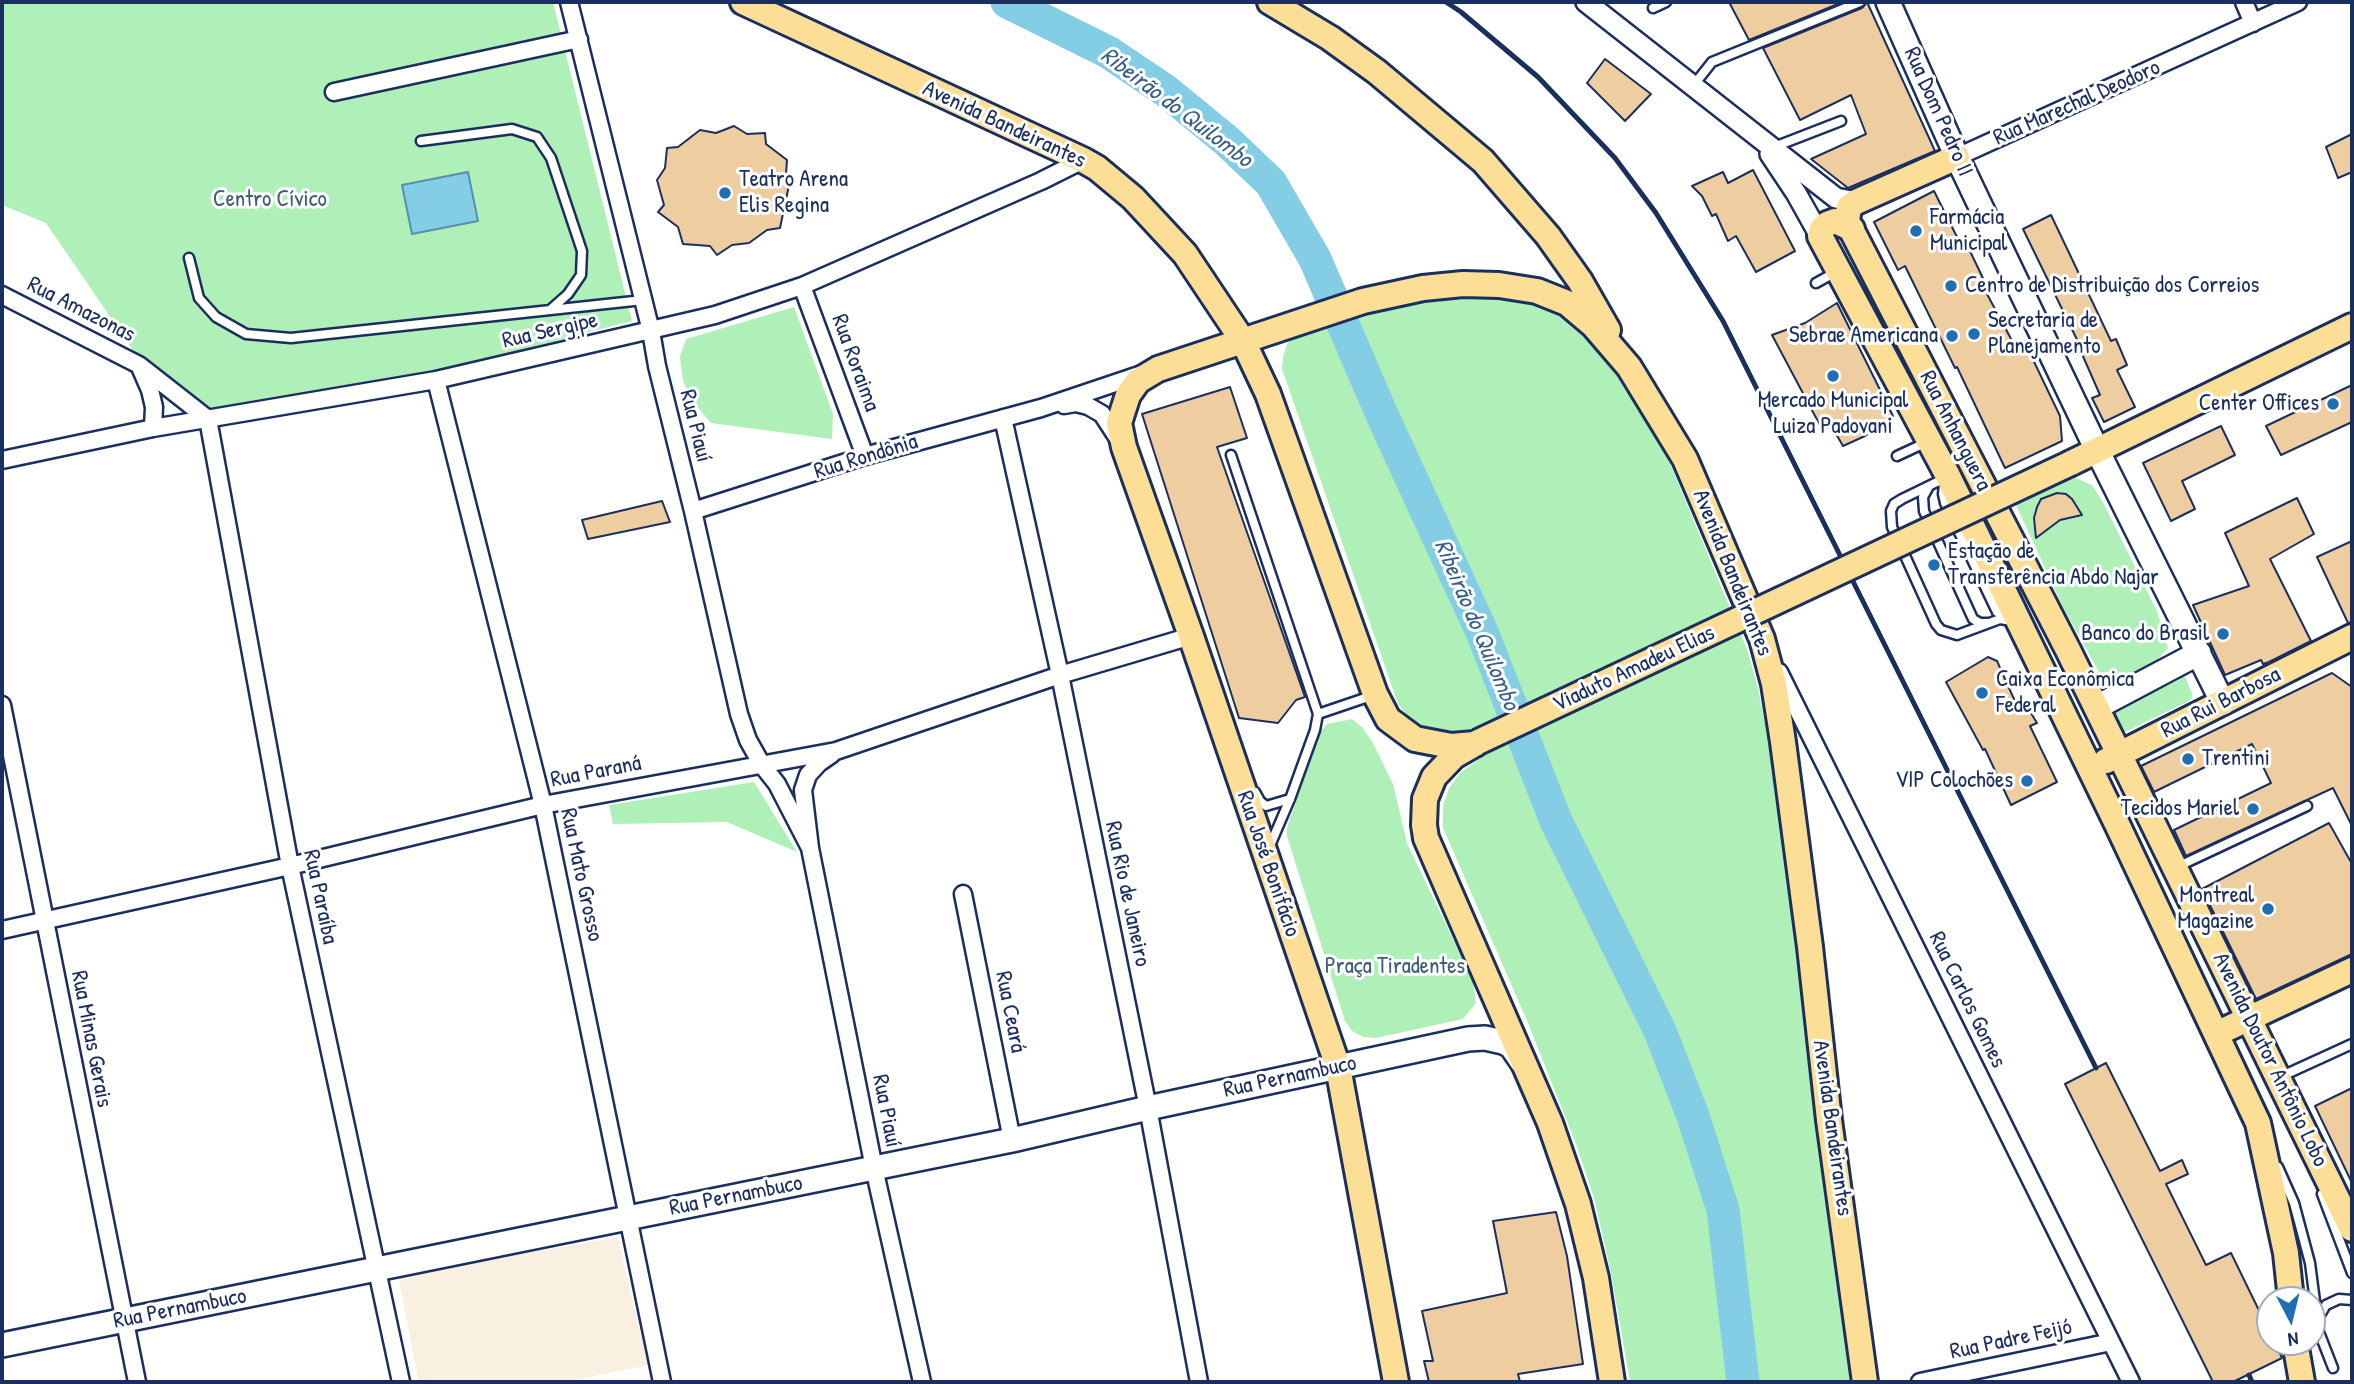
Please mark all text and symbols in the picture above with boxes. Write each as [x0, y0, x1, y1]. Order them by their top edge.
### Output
water label: Ribeirão do Quilombo [1095, 42, 1257, 174]
street label: Rua Dom Pedro II [1897, 43, 1979, 181]
street label: Rua Marechal Deodoro [1989, 54, 2165, 152]
street label: Avenida Bandeirantes [918, 75, 1090, 175]
place label: Teatro Arena Elis Regina [739, 166, 848, 220]
marker: Teatro Arena Elis Regina [717, 185, 733, 201]
park label: Centro Cívico [213, 186, 327, 214]
place label: Farmácia Municipal [1930, 204, 2007, 258]
marker: Farmácia Municipal [1908, 223, 1924, 239]
street label: Rua Amazonas [23, 271, 139, 349]
place label: Centro de Distribuição dos Correios [1965, 272, 2259, 300]
marker: Centro de Distribuição dos Correios [1943, 278, 1959, 294]
street label: Rua Sergipe [500, 307, 600, 355]
place label: Secretaria de Planejamento [1988, 307, 2101, 361]
street label: Rua Roraima [825, 311, 885, 415]
place label: Sebrae Americana [1789, 322, 1938, 350]
marker: Secretaria de Planejamento [1966, 326, 1982, 342]
marker: Sebrae Americana [1944, 328, 1960, 344]
street label: Rua Anhanguera [1913, 366, 1997, 496]
marker: Mercado Municipal Luiza Padovani [1825, 368, 1841, 384]
street label: Rua Piauí [673, 387, 717, 465]
place label: Mercado Municipal Luiza Padovani [1758, 387, 1908, 441]
place label: Center Offices [2199, 390, 2319, 418]
marker: Center Offices [2325, 396, 2341, 412]
street label: Rua Rondônia [811, 428, 921, 486]
street label: Avenida Bandeirantes [1686, 486, 1778, 660]
water label: Ribeirão do Quilombo [1427, 536, 1525, 714]
place label: Estação de Transferência Abdo Najar [1948, 538, 2159, 592]
marker: Estação de Transferência Abdo Najar [1926, 557, 1942, 573]
street label: Viaduto Amadeu Elias [1549, 619, 1719, 719]
place label: Banco do Brasil [2081, 620, 2209, 648]
marker: Banco do Brasil [2215, 626, 2231, 642]
street label: Rua Rui Barbosa [2157, 661, 2285, 745]
place label: Caixa Econômica Federal [1996, 666, 2134, 720]
marker: Caixa Econômica Federal [1974, 685, 1990, 701]
place label: Trentini [2202, 745, 2270, 773]
street label: Rua Paraná [549, 750, 643, 794]
marker: Trentini [2180, 751, 2196, 767]
place label: VIP Colochões [1895, 767, 2013, 795]
marker: VIP Colochões [2019, 773, 2035, 789]
street label: Rua José Bonifácio [1230, 788, 1306, 940]
place label: Tecidos Mariel [2121, 795, 2239, 823]
marker: Tecidos Mariel [2245, 801, 2261, 817]
street label: Rua Mato Grosso [553, 806, 609, 944]
street label: Rua Rio de Janeiro [1098, 819, 1156, 969]
street label: Rua Paraíba [297, 847, 343, 947]
place label: Montreal Magazine [2178, 882, 2254, 936]
marker: Montreal Magazine [2260, 901, 2276, 917]
street label: Rua Carlos Gomes [1922, 927, 2012, 1073]
street label: Avenida Doutor Antônio Lobo [2206, 949, 2334, 1171]
park label: Praça Tiradentes [1325, 953, 1465, 981]
street label: Rua Minas Gerais [64, 968, 118, 1110]
street label: Rua Ceará [989, 969, 1031, 1055]
street label: Avenida Bandeirantes [1806, 1038, 1858, 1218]
street label: Rua Pernambuco [1221, 1049, 1359, 1105]
street label: Rua Piauí [865, 1072, 907, 1150]
street label: Rua Pernambuco [667, 1170, 805, 1222]
street label: Rua Pernambuco [111, 1283, 249, 1335]
north arrow [2256, 1286, 2326, 1356]
street label: Rua Padre Feijó [1948, 1314, 2074, 1366]
text: N [2287, 1326, 2300, 1353]

